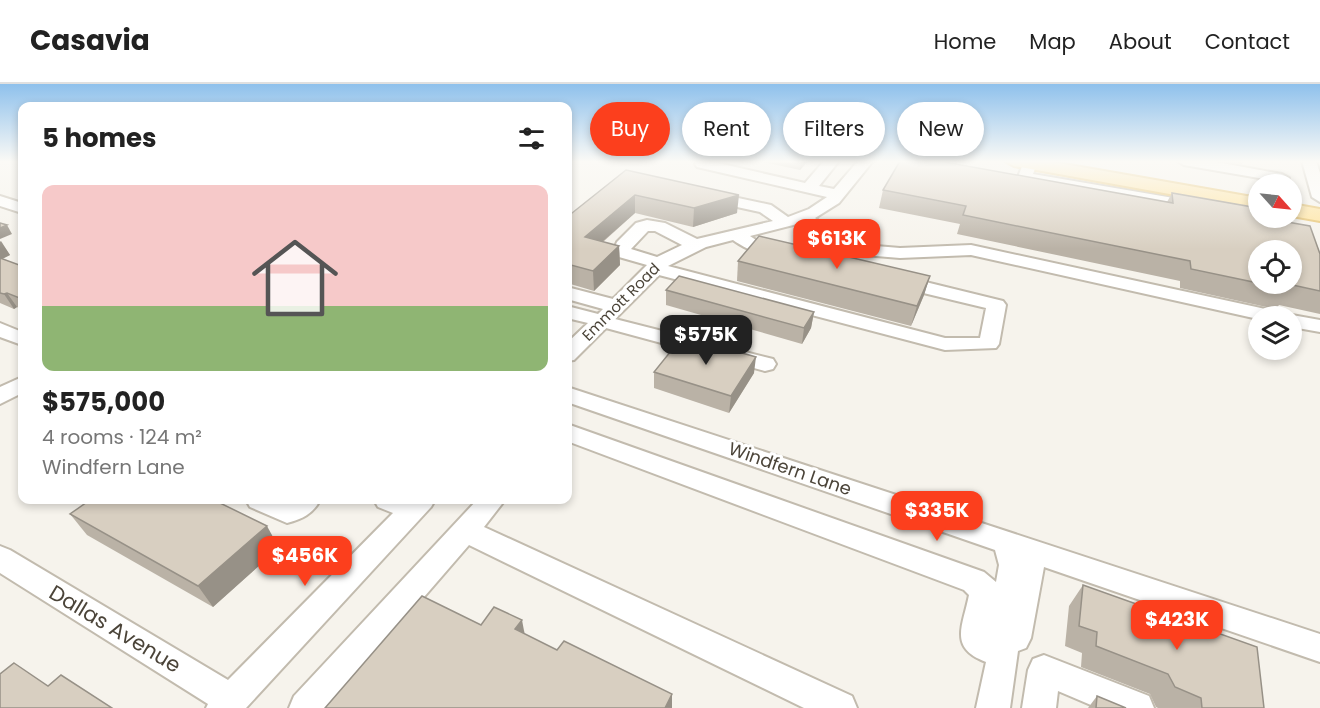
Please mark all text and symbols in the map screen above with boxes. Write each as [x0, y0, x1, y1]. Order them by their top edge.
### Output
text: Casavia [30, 21, 150, 60]
text: Home [934, 27, 996, 56]
text: Map [1029, 27, 1076, 56]
text: About [1109, 27, 1172, 56]
text: Contact [1205, 27, 1290, 56]
chip: Buy [590, 102, 670, 156]
chip: Rent [682, 102, 771, 156]
chip: Filters [783, 102, 885, 156]
chip: New [897, 102, 984, 156]
text: 5 homes [42, 120, 157, 156]
icon: filters [515, 122, 548, 155]
north arrow [1248, 174, 1302, 228]
map controls [1248, 174, 1302, 360]
pin: $613K [795, 219, 879, 270]
icon: home [241, 224, 349, 332]
text: $613K [807, 224, 867, 252]
button: locate [1248, 240, 1302, 294]
street label: Emmott Road [577, 258, 664, 345]
button: layers [1248, 306, 1302, 360]
pin: $575K [664, 315, 748, 366]
text: $575K [674, 320, 738, 348]
text: $575,000 [42, 384, 165, 420]
text: 4 rooms · 124 m² [42, 423, 202, 451]
street label: Windfern Lane [725, 436, 855, 501]
text: Windfern Lane [42, 453, 185, 481]
pin: $335K [895, 491, 979, 542]
text: $335K [905, 496, 969, 524]
pin: $456K [263, 536, 347, 587]
text: $456K [272, 541, 338, 569]
street label: Dallas Avenue [44, 578, 187, 679]
pin: $423K [1135, 600, 1219, 651]
text: $423K [1145, 605, 1209, 633]

